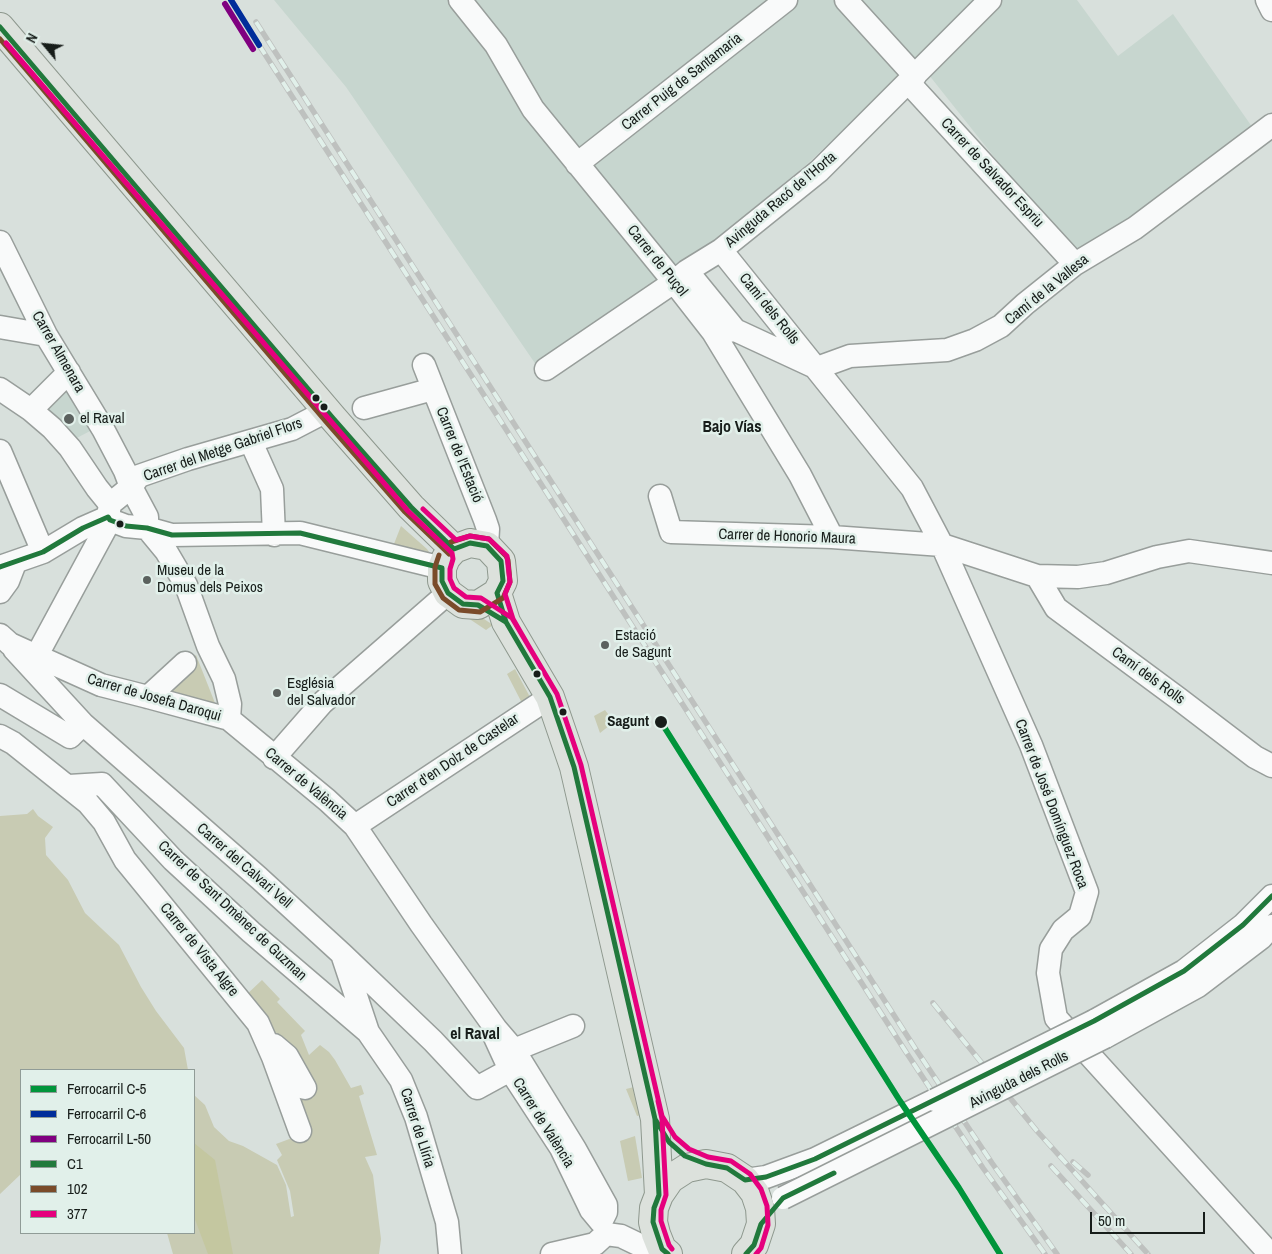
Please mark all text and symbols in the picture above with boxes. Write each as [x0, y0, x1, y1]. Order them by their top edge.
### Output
north arrow [20, 20, 70, 70]
street label: Carrer Puig de Santamaria [618, 29, 746, 135]
text: N [22, 30, 42, 46]
street label: Carrer de Salvador Espriu [937, 115, 1047, 231]
street label: Avinguda Racó de l'Horta [722, 148, 840, 252]
street label: Carrer de Puçol [623, 222, 691, 300]
street label: Camí de la Vallesa [1002, 251, 1092, 329]
street label: Camí dels Rolls [735, 270, 803, 348]
street label: Carrer Almenara [27, 308, 89, 396]
unlabelled marker [311, 393, 321, 403]
unlabelled marker [319, 402, 329, 412]
street label: Carrer de l'Estació [432, 405, 486, 505]
place label: el Raval [80, 410, 124, 428]
marker: el Raval [62, 412, 76, 426]
street label: Carrer del Metge Gabriel Flors [141, 414, 305, 486]
district label: Bajo Vías [703, 418, 761, 438]
unlabelled marker [115, 519, 125, 529]
street label: Carrer de Honorio Maura [718, 526, 856, 548]
place label: Museu de la Domus dels Peixos [157, 562, 263, 597]
marker: Museu de la Domus dels Peixos [141, 574, 153, 586]
place label: Estació de Sagunt [615, 627, 671, 662]
marker: Estació de Sagunt [599, 639, 611, 651]
street label: Camí dels Rolls [1108, 643, 1188, 709]
unlabelled marker [532, 669, 542, 679]
street label: Carrer de Josefa Daroqui [85, 670, 223, 726]
place label: Església del Salvador [287, 675, 355, 710]
marker: Església del Salvador [271, 687, 283, 699]
unlabelled marker [558, 707, 568, 717]
street label: Carrer d'en Dolz de Castelar [384, 710, 522, 812]
place label: Sagunt [607, 713, 649, 731]
marker: Sagunt [653, 714, 669, 730]
street label: Carrer de José Domínguez Roca [1010, 717, 1092, 891]
street label: Carrer de València [261, 744, 351, 824]
street label: Carrer del Calvari Vell [193, 820, 295, 912]
street label: Carrer de Sant Dmènec de Guzman [154, 837, 310, 985]
street label: Carrer de Vista Algre [156, 900, 242, 1000]
district label: el Raval [450, 1025, 500, 1045]
street label: Avinguda dels Rolls [967, 1047, 1071, 1113]
legend [20, 1069, 195, 1234]
street label: Carrer de València [508, 1075, 578, 1171]
text: Ferrocarril C-5 [67, 1078, 146, 1099]
street label: Carrer de Llíria [396, 1086, 438, 1170]
text: Ferrocarril C-6 [67, 1103, 146, 1124]
text: Ferrocarril L-50 [67, 1128, 151, 1149]
text: C1 [67, 1153, 83, 1174]
text: 102 [67, 1178, 88, 1199]
scale bar [1092, 1202, 1207, 1234]
text: 377 [67, 1203, 88, 1224]
text: 50 m [1098, 1210, 1125, 1231]

